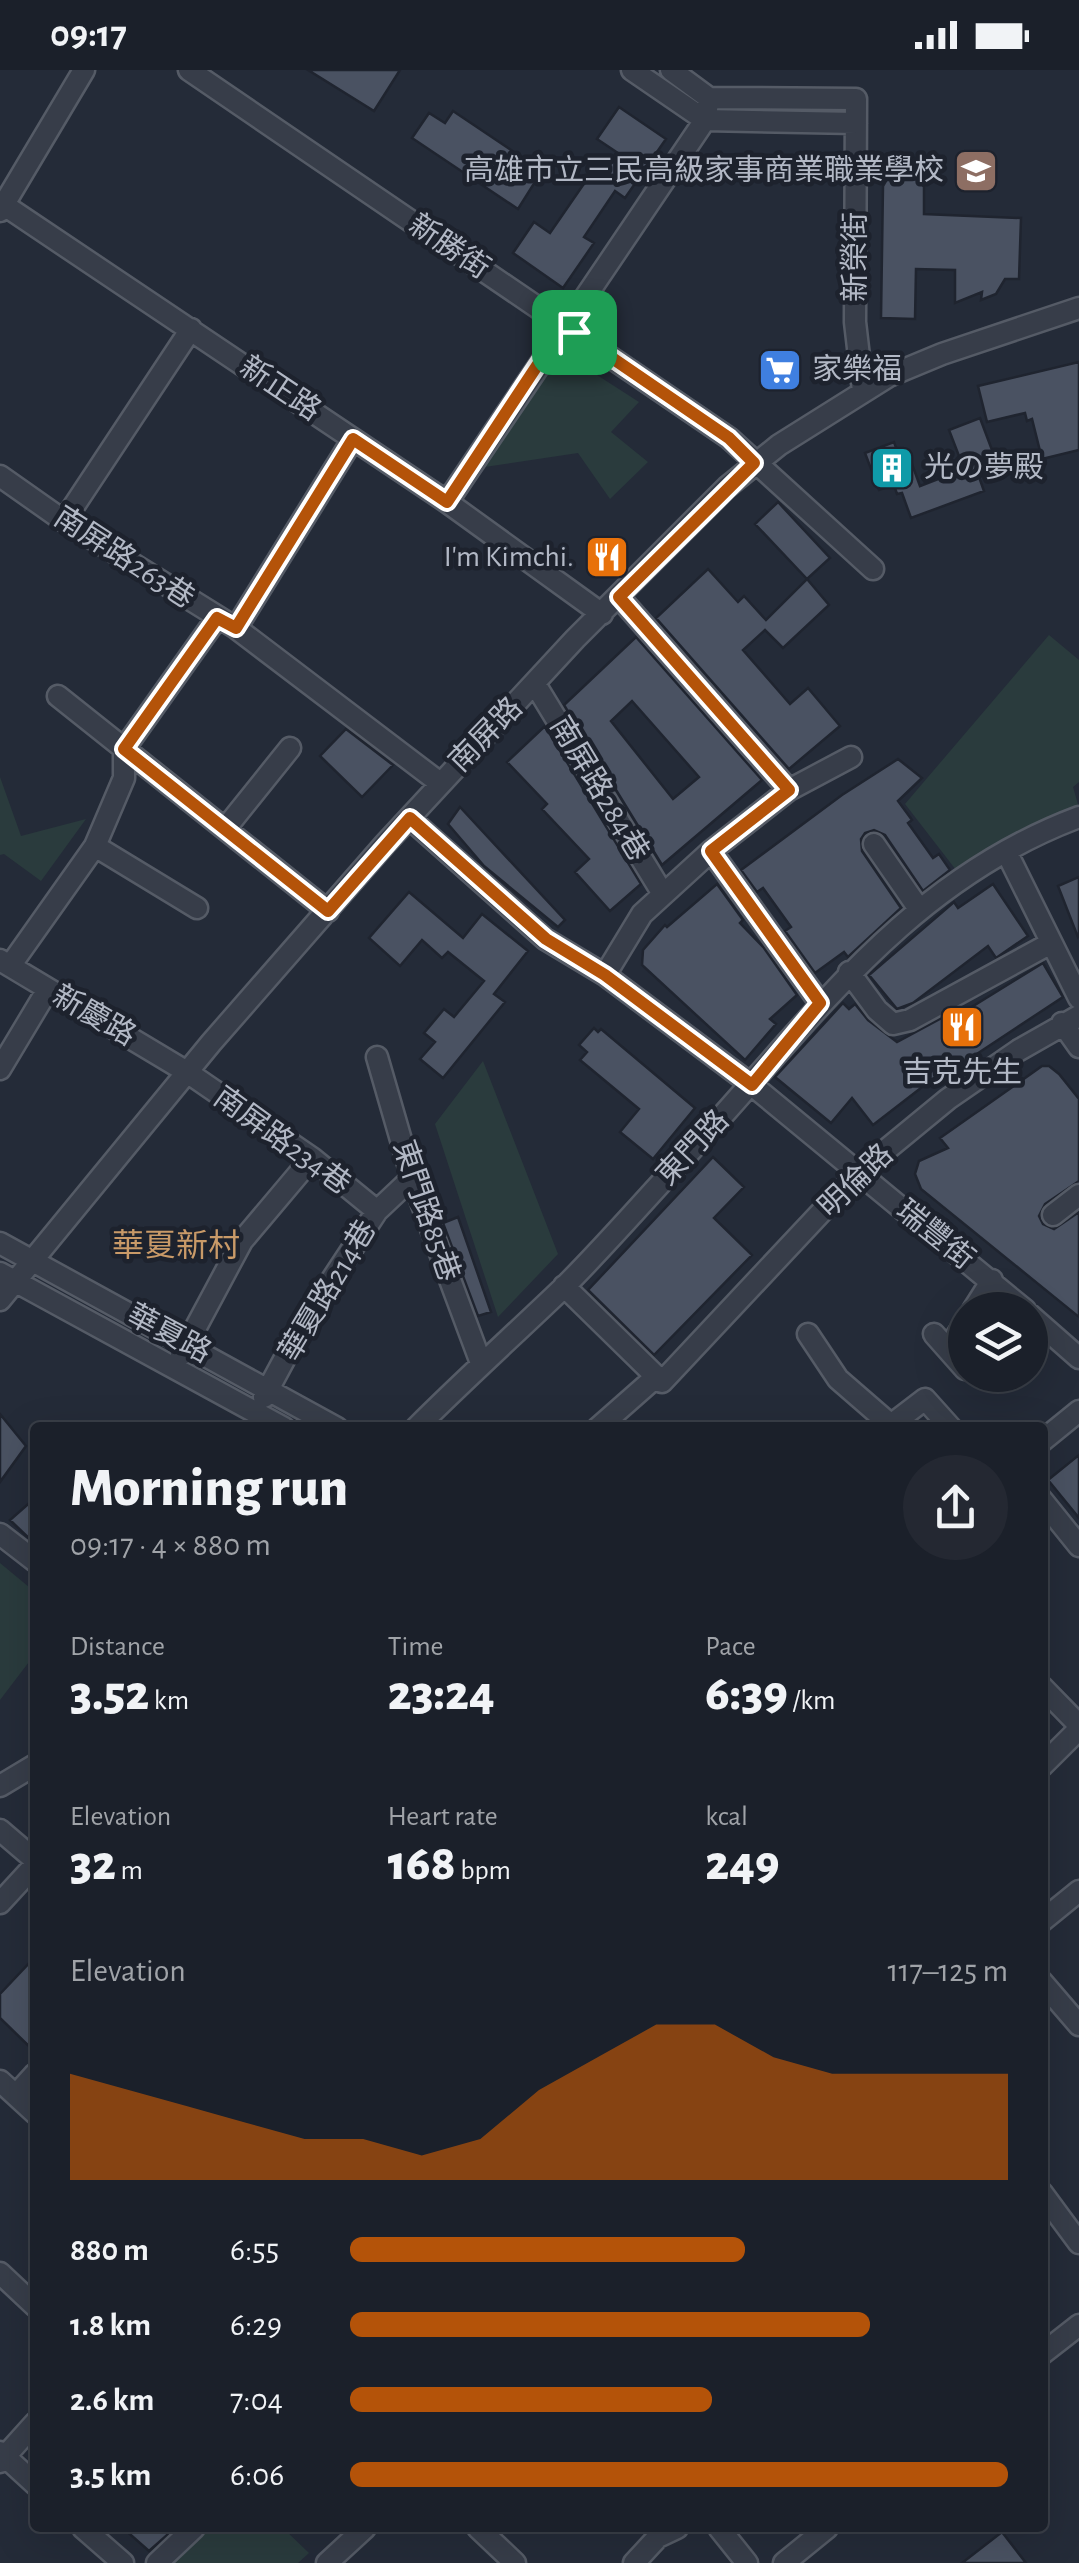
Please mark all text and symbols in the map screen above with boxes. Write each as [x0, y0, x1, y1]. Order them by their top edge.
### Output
text: 09:17 [50, 16, 127, 54]
school or university icon: 高雄市立三民高級家事商業職業學校 [953, 148, 999, 194]
place label: 高雄市立三民高級家事商業職業學校 [464, 154, 944, 186]
street label: 新勝街 [403, 208, 496, 285]
street label: 新榮街 [839, 212, 871, 302]
pin [532, 290, 617, 375]
icon: arrive [547, 305, 602, 360]
supermarket icon: 家樂福 [757, 347, 803, 393]
street label: 新正路 [234, 350, 327, 427]
place label: 家樂福 [812, 353, 902, 385]
building icon: 光の夢殿 [869, 445, 915, 491]
place label: 光の夢殿 [924, 451, 1044, 483]
street label: 南屏路263巷 [49, 500, 200, 614]
restaurant icon: I'm Kimchi. [584, 534, 630, 580]
place label: I'm Kimchi. [444, 542, 574, 572]
street label: 南屏路 [443, 691, 528, 778]
street label: 南屏路284巷 [544, 711, 655, 866]
street label: 新慶路 [48, 979, 141, 1051]
restaurant icon: 吉克先生 [939, 1004, 985, 1050]
place label: 吉克先生 [902, 1056, 1022, 1088]
street label: 南屏路234巷 [208, 1080, 357, 1200]
street label: 東門路 [650, 1103, 735, 1191]
street label: 東門路85巷 [388, 1136, 466, 1285]
street label: 明倫路 [812, 1138, 899, 1223]
street label: 瑞豐街 [891, 1193, 981, 1275]
street label: 華夏路214巷 [273, 1214, 382, 1367]
district label: 華夏新村 [112, 1228, 240, 1262]
map controls [948, 1292, 1048, 1392]
button: layers [948, 1292, 1048, 1392]
street label: 華夏路 [122, 1298, 217, 1368]
button: share [903, 1455, 1008, 1560]
text: Morning run [70, 1461, 348, 1516]
text: 09:17 · 4 × 880 m [70, 1529, 271, 1561]
text: Distance [70, 1633, 165, 1661]
text: Time [388, 1633, 443, 1661]
text: Pace [705, 1633, 756, 1661]
text: 3.52 [70, 1669, 149, 1719]
text: 23:24 [388, 1669, 495, 1719]
text: 6:39 [705, 1669, 788, 1719]
text: km [149, 1687, 189, 1715]
text: /km [788, 1687, 835, 1715]
text: Elevation [70, 1803, 171, 1831]
text: Heart rate [388, 1803, 498, 1831]
text: kcal [705, 1803, 748, 1831]
text: 32 [70, 1839, 116, 1889]
text: 168 [388, 1839, 456, 1889]
text: 249 [705, 1839, 779, 1889]
text: m [116, 1857, 143, 1885]
text: bpm [456, 1857, 511, 1885]
text: Elevation [70, 1955, 186, 1987]
text: 117–125 m [888, 1955, 1008, 1987]
text: 880 m [70, 2234, 149, 2266]
text: 6:55 [230, 2234, 279, 2266]
text: 1.8 km [70, 2309, 151, 2341]
text: 6:29 [230, 2309, 282, 2341]
text: 2.6 km [70, 2384, 154, 2416]
text: 7:04 [230, 2384, 283, 2416]
text: 3.5 km [70, 2459, 151, 2491]
text: 6:06 [230, 2459, 284, 2491]

